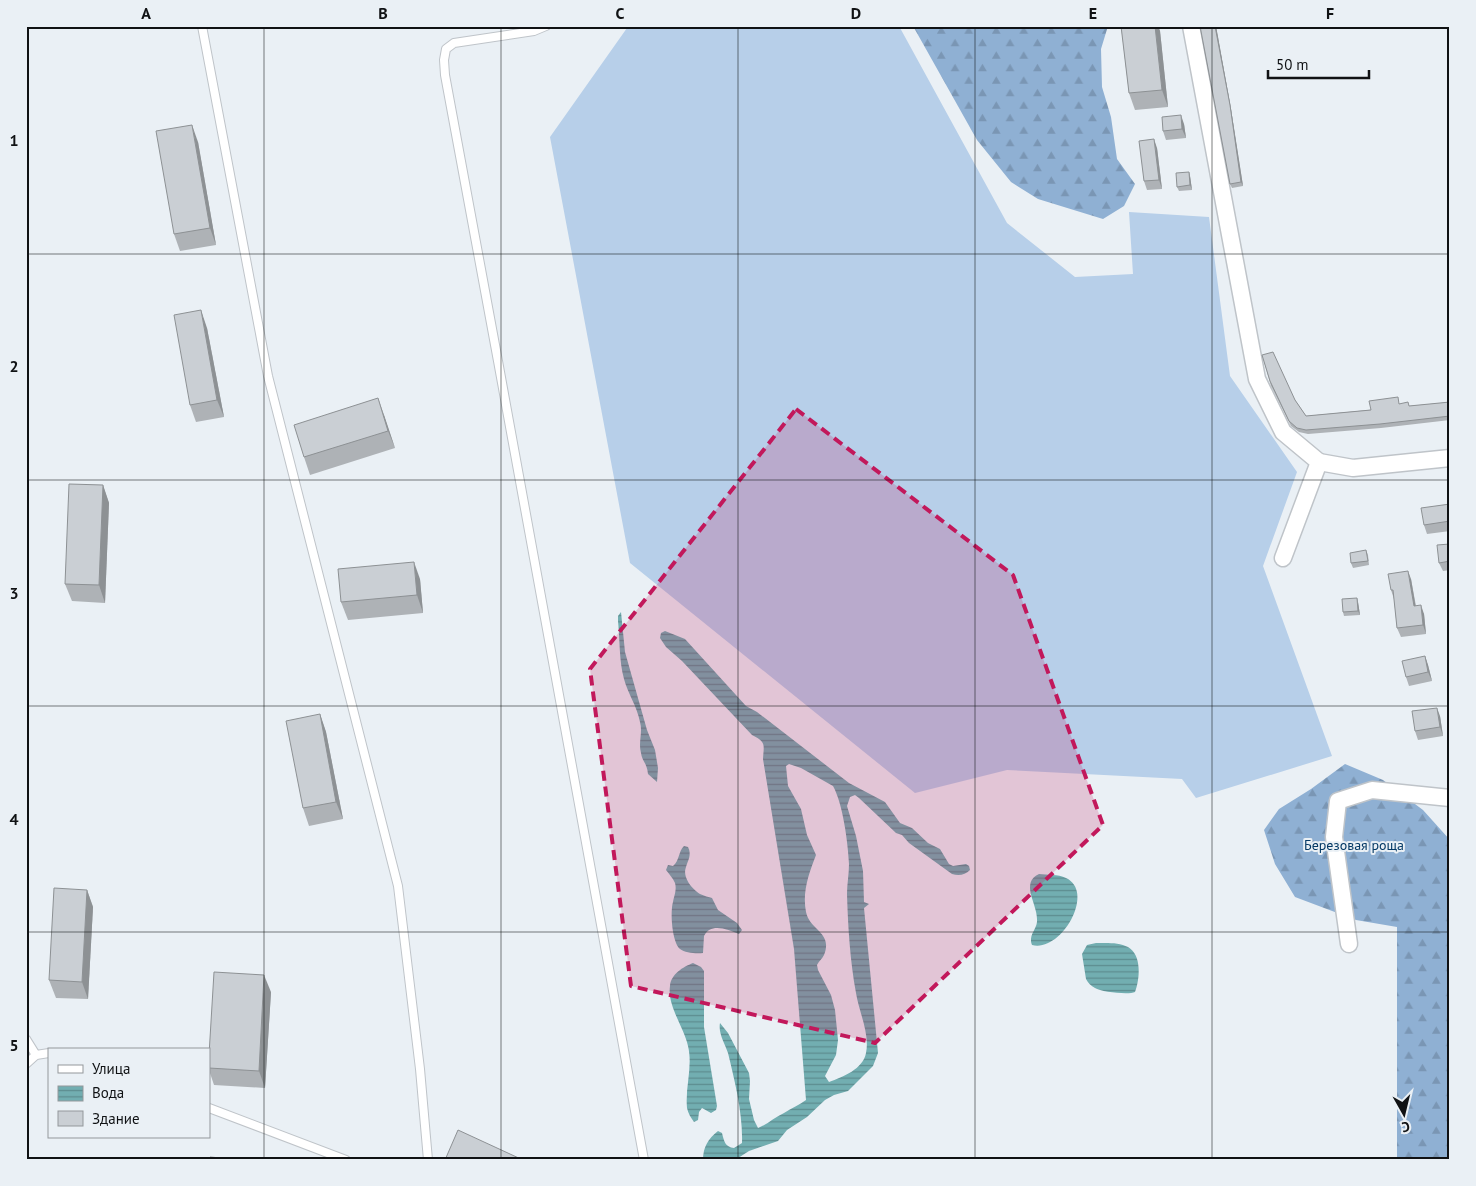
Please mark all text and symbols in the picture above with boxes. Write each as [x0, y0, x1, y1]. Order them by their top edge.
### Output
text: A [141, 3, 151, 23]
text: B [378, 3, 388, 23]
text: C [616, 3, 625, 23]
text: D [851, 3, 861, 23]
text: E [1089, 3, 1097, 23]
text: F [1326, 3, 1334, 23]
scale bar [1268, 48, 1370, 80]
text: 50 m [1276, 55, 1309, 74]
text: 1 [9, 130, 19, 150]
text: 2 [9, 356, 19, 376]
text: 3 [9, 583, 19, 603]
text: 4 [9, 809, 19, 829]
park label: Березовая роща [1304, 836, 1404, 854]
text: 5 [9, 1035, 19, 1055]
legend [48, 1048, 210, 1138]
text: Улица [92, 1059, 130, 1078]
text: Вода [92, 1083, 124, 1102]
north arrow [1378, 1088, 1428, 1138]
text: Здание [92, 1109, 140, 1128]
text: С [1401, 1117, 1411, 1136]

